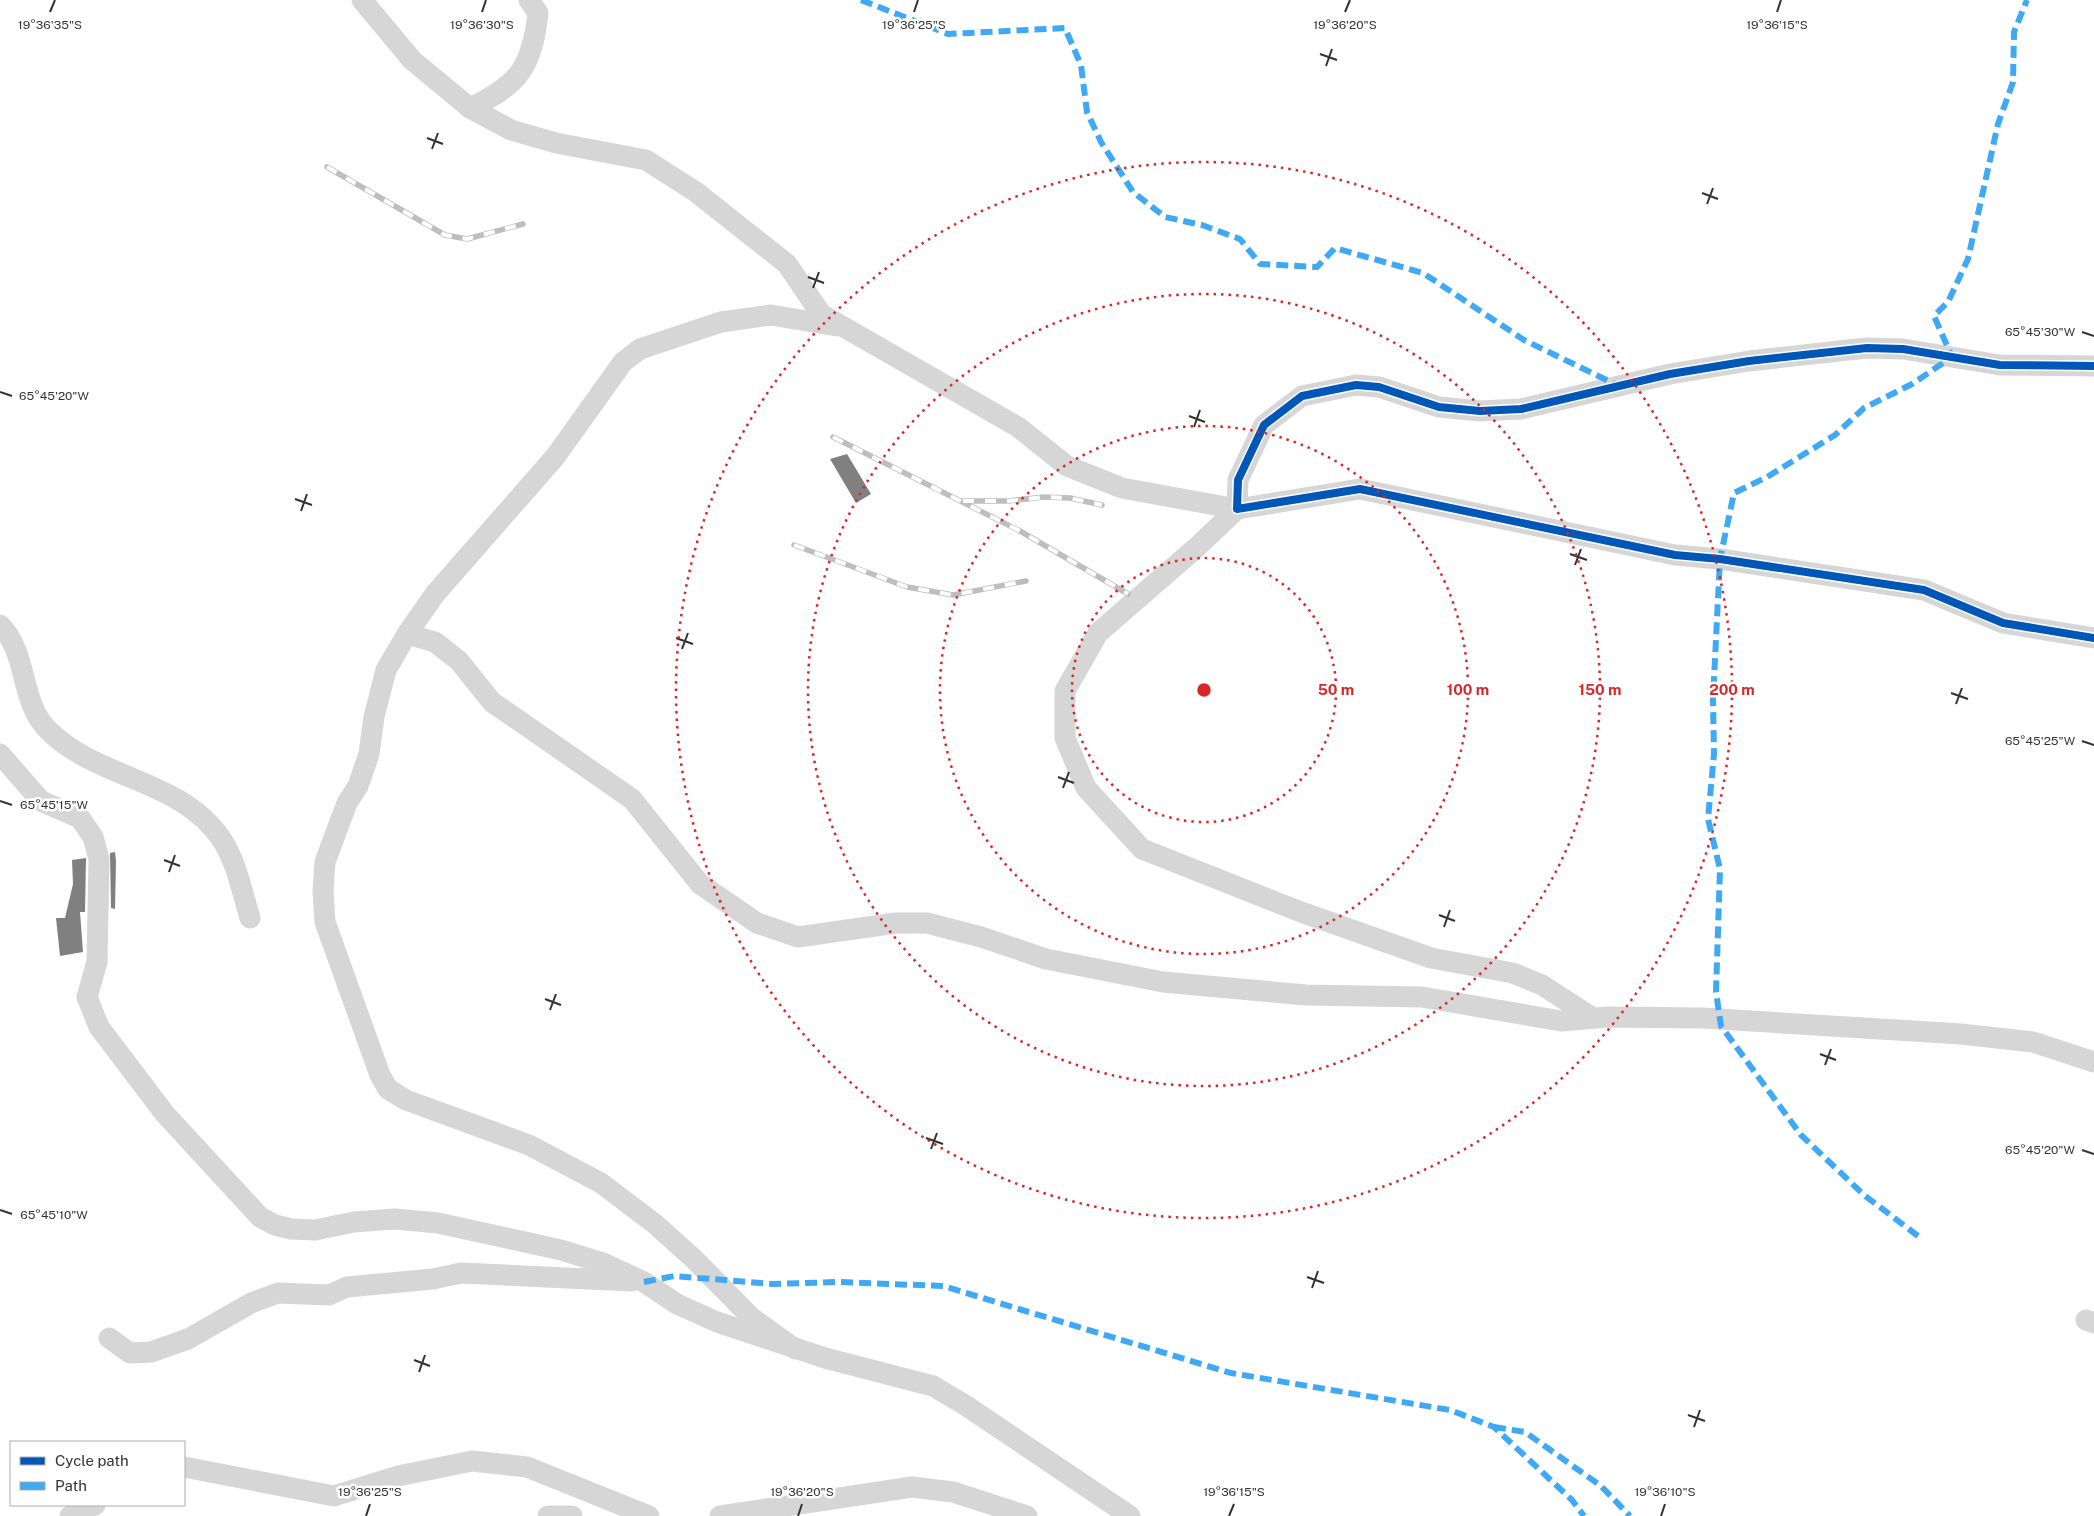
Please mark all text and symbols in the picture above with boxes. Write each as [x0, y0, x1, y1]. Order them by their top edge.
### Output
text: 19°36'35"S [18, 18, 82, 32]
text: 19°36'30"S [450, 18, 514, 32]
text: 19°36'25"S [882, 18, 946, 32]
text: 19°36'20"S [1313, 18, 1377, 32]
text: 19°36'15"S [1746, 18, 1808, 32]
text: 65°45'30"W [2005, 325, 2076, 339]
text: 65°45'20"W [19, 389, 89, 403]
centre of rings [1195, 681, 1213, 699]
text: 50 m [1318, 681, 1354, 698]
text: 100 m [1447, 681, 1489, 698]
text: 150 m [1578, 681, 1622, 698]
text: 200 m [1709, 681, 1755, 698]
text: 65°45'25"W [2005, 734, 2076, 748]
text: 65°45'15"W [20, 798, 89, 812]
text: 65°45'20"W [2005, 1143, 2075, 1157]
text: 65°45'10"W [20, 1208, 88, 1222]
legend [10, 1441, 185, 1506]
text: Cycle path [55, 1452, 129, 1469]
text: Path [55, 1477, 87, 1494]
text: 19°36'25"S [338, 1485, 402, 1499]
text: 19°36'20"S [770, 1485, 834, 1499]
text: 19°36'15"S [1203, 1485, 1265, 1499]
text: 19°36'10"S [1634, 1485, 1696, 1499]

